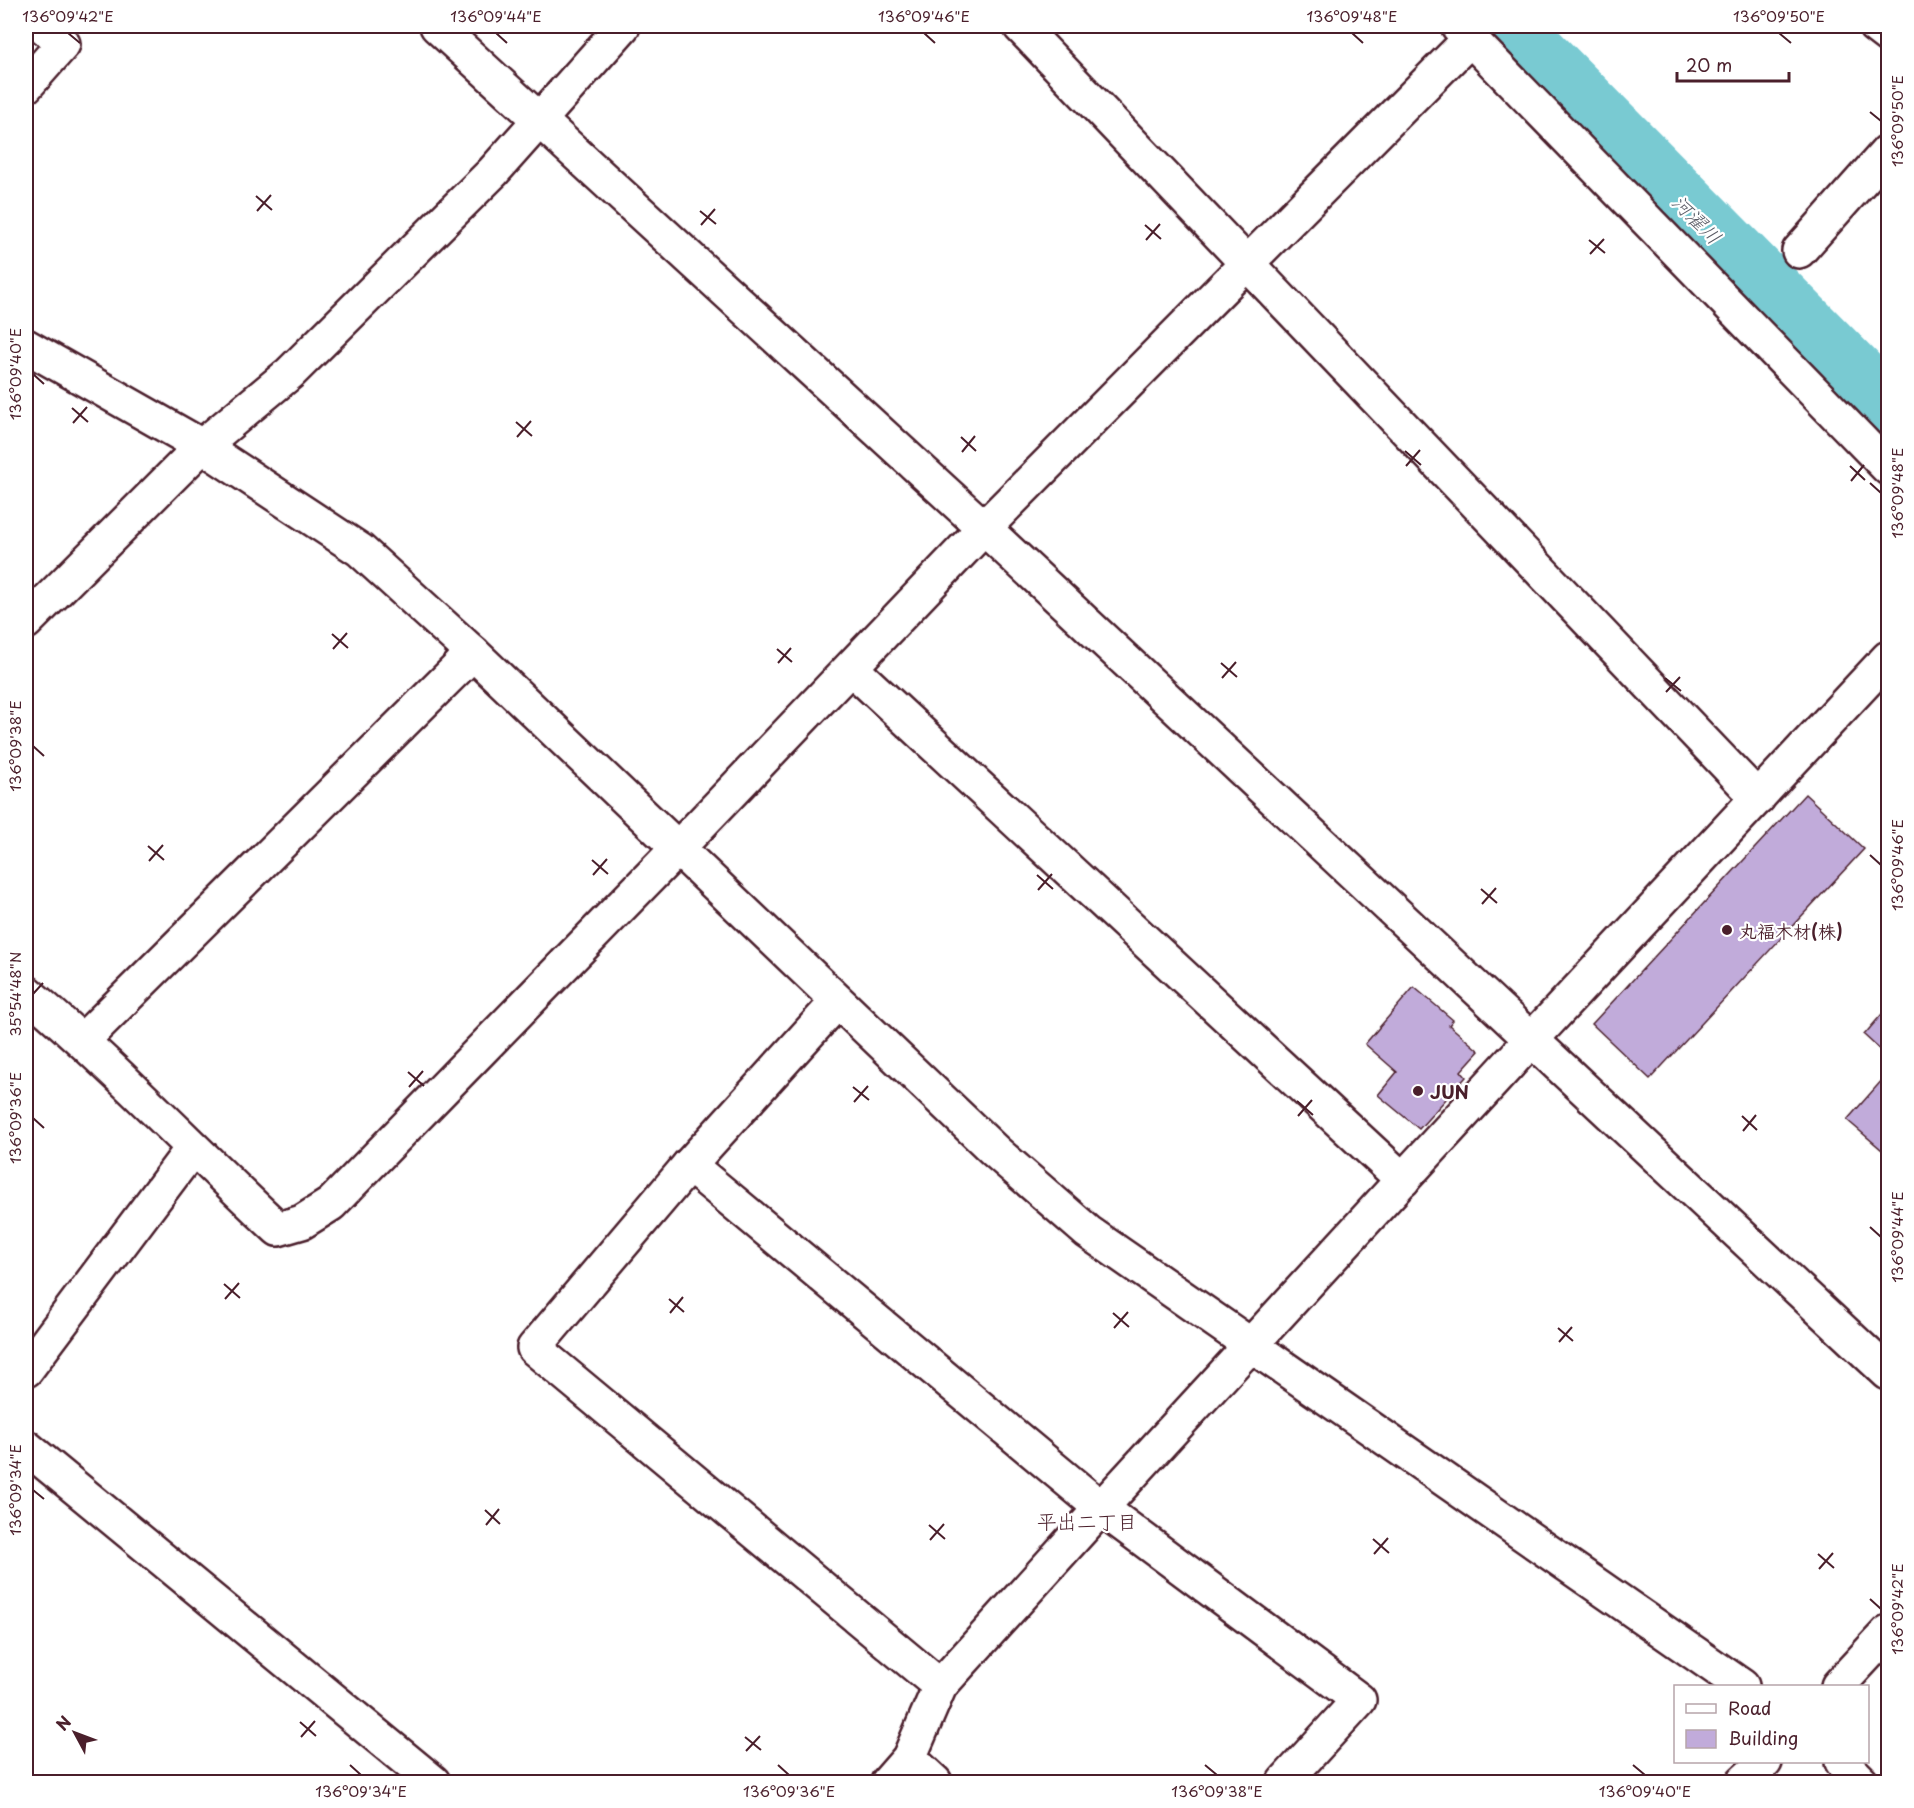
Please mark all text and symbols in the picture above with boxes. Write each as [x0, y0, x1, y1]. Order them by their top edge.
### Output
text: 136°09'42"E [22, 4, 114, 27]
text: 136°09'44"E [450, 4, 542, 27]
text: 136°09'46"E [878, 4, 970, 27]
text: 136°09'48"E [1307, 4, 1397, 27]
text: 136°09'50"E [1733, 4, 1825, 27]
scale bar [1677, 45, 1790, 83]
text: 20 m [1686, 51, 1732, 78]
text: 136°09'50"E [1885, 75, 1908, 167]
water label: 河濯川 [1665, 187, 1729, 251]
text: 136°09'40"E [3, 328, 26, 420]
text: 136°09'48"E [1885, 448, 1908, 538]
text: 136°09'38"E [3, 700, 26, 792]
text: 136°09'46"E [1885, 819, 1908, 911]
place label: 丸福木材(株) [1739, 917, 1843, 944]
marker: 丸福木材(株) [1720, 923, 1734, 937]
text: 35°54'48"N [3, 951, 26, 1037]
text: 136°09'36"E [3, 1072, 26, 1164]
place label: JUN [1430, 1078, 1469, 1105]
marker: JUN [1411, 1084, 1425, 1098]
text: 136°09'44"E [1885, 1191, 1908, 1283]
text: 136°09'34"E [3, 1444, 26, 1536]
district label: 平出二丁目 [1037, 1506, 1137, 1536]
text: 136°09'42"E [1885, 1563, 1908, 1655]
legend [1674, 1685, 1869, 1763]
text: Road [1728, 1694, 1772, 1721]
north arrow [45, 1703, 105, 1763]
text: N [50, 1710, 76, 1735]
text: Building [1728, 1724, 1798, 1751]
text: 136°09'34"E [315, 1779, 407, 1802]
text: 136°09'36"E [743, 1779, 835, 1802]
text: 136°09'38"E [1171, 1779, 1263, 1802]
text: 136°09'40"E [1599, 1779, 1691, 1802]

